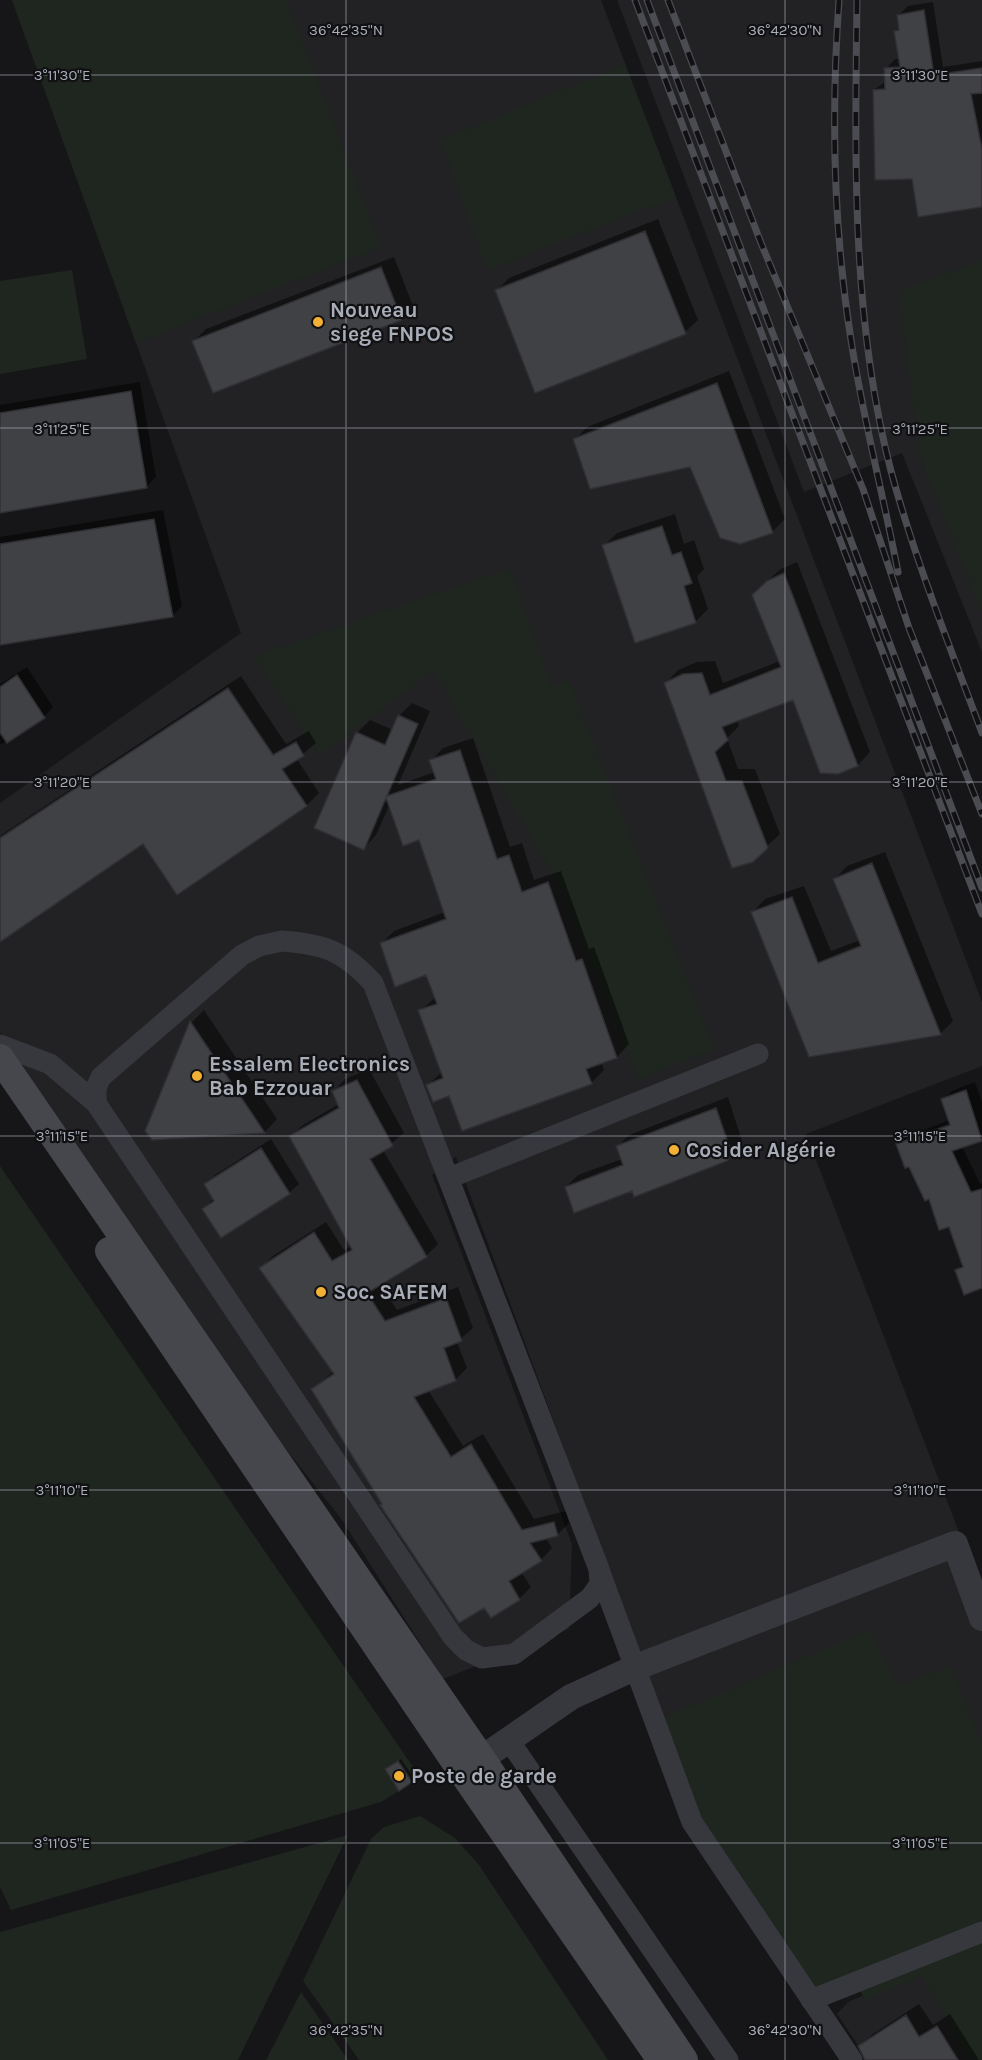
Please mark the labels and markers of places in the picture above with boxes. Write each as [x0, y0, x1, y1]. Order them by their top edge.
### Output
place label: Nouveau siege FNPOS [330, 298, 454, 346]
marker: Nouveau siege FNPOS [311, 315, 325, 329]
place label: Essalem Electronics Bab Ezzouar [209, 1052, 410, 1100]
marker: Essalem Electronics Bab Ezzouar [190, 1069, 204, 1083]
place label: Cosider Algérie [686, 1138, 836, 1162]
marker: Cosider Algérie [667, 1143, 681, 1157]
place label: Soc. SAFEM [333, 1280, 448, 1304]
marker: Soc. SAFEM [314, 1285, 328, 1299]
place label: Poste de garde [411, 1764, 557, 1788]
marker: Poste de garde [392, 1769, 406, 1783]

